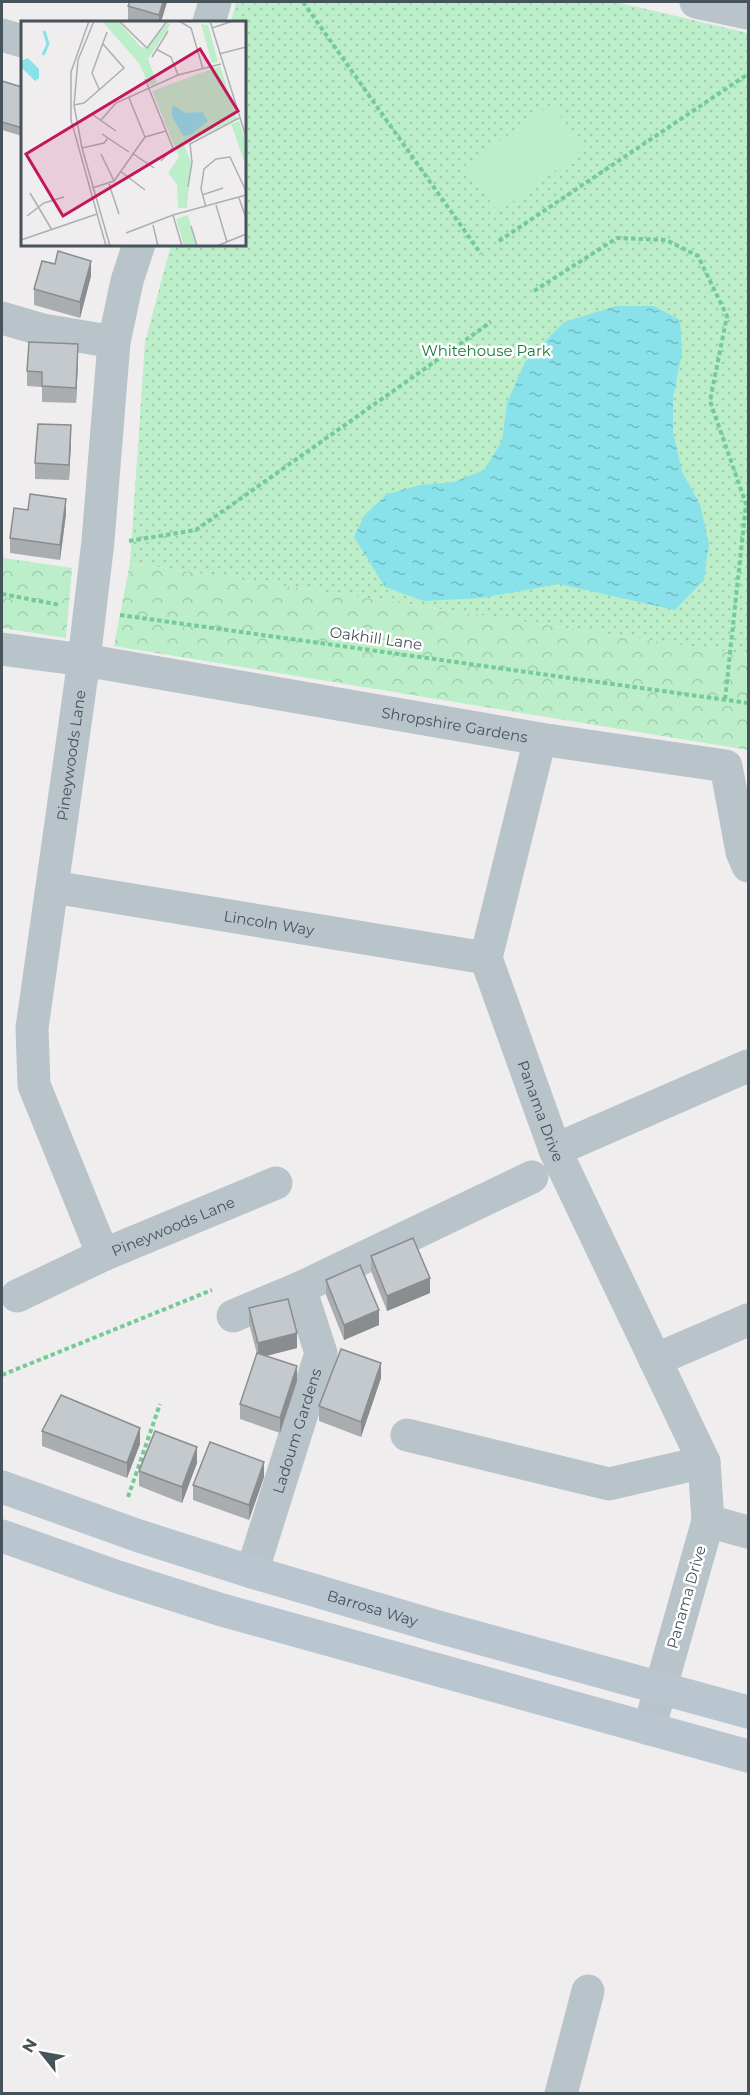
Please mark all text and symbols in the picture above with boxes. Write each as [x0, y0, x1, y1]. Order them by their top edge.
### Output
inset map [21, 21, 246, 246]
park label: Whitehouse Park [421, 341, 551, 360]
street label: Oakhill Lane [328, 622, 424, 654]
street label: Pineywoods Lane [52, 688, 89, 822]
street label: Shropshire Gardens [380, 702, 529, 746]
street label: Lincoln Way [222, 906, 317, 939]
street label: Panama Drive [514, 1058, 569, 1165]
street label: Pineywoods Lane [108, 1192, 238, 1260]
street label: Ladoum Gardens [268, 1366, 325, 1496]
street label: Panama Drive [662, 1543, 710, 1651]
street label: Barrosa Way [325, 1585, 421, 1630]
north arrow [12, 2023, 72, 2083]
text: N [18, 2035, 41, 2056]

